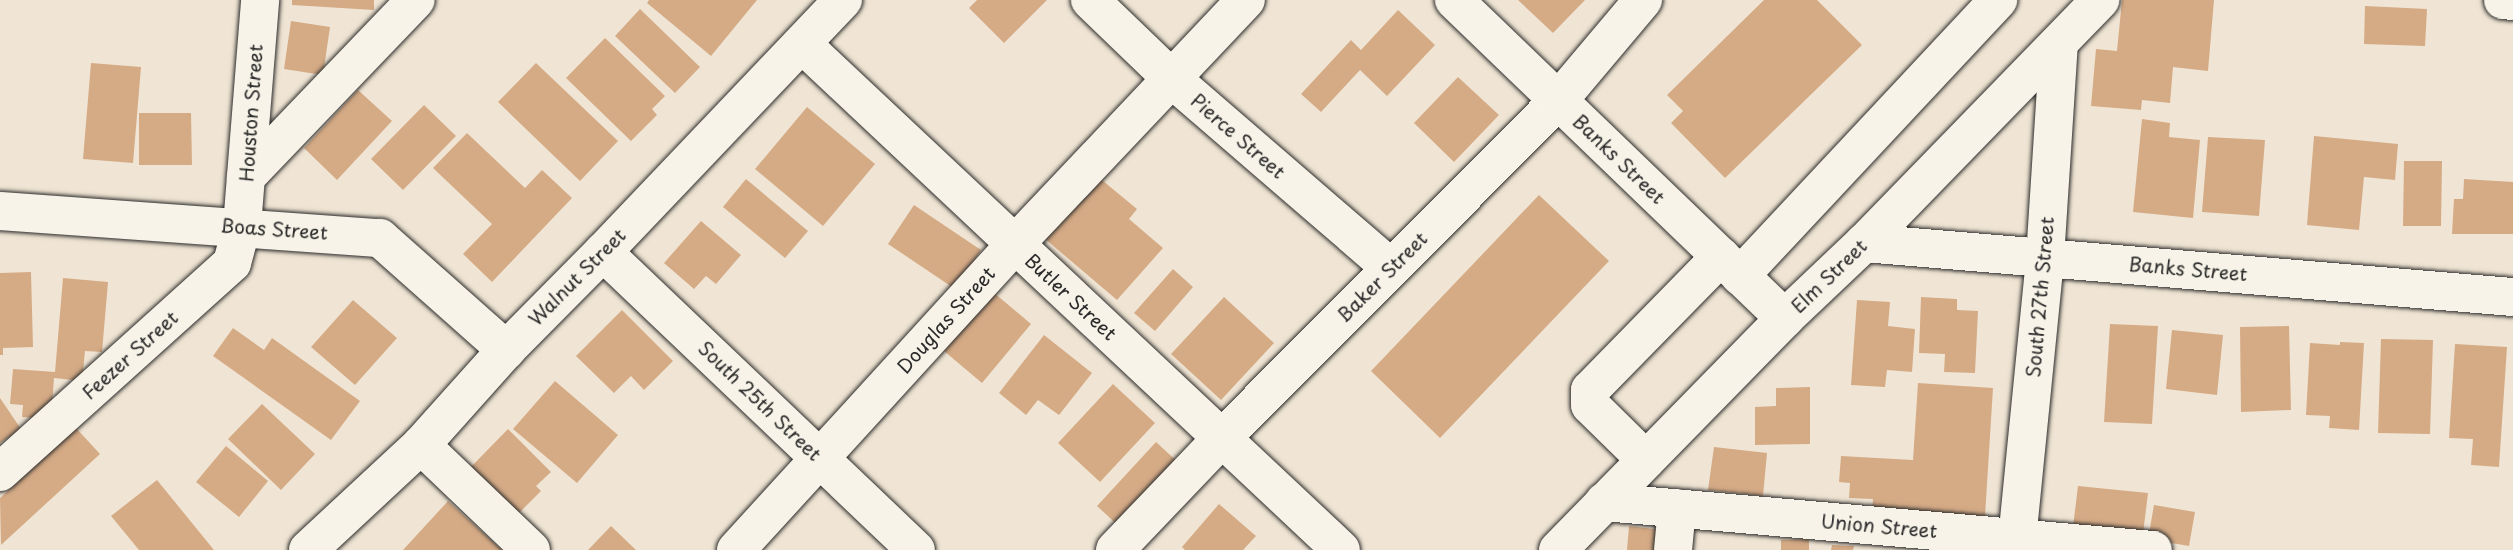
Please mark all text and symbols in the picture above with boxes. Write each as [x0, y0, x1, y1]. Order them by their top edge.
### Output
street label: Houston Street [235, 44, 267, 182]
street label: Pierce Street [1186, 88, 1290, 184]
street label: Banks Street [1568, 109, 1670, 209]
street label: Boas Street [219, 214, 329, 244]
street label: South 27th Street [2022, 215, 2058, 379]
street label: Walnut Street [524, 224, 630, 330]
street label: Baker Street [1332, 227, 1432, 327]
street label: Elm Street [1786, 234, 1872, 318]
street label: Butler Street [1020, 248, 1122, 346]
street label: Banks Street [2128, 252, 2248, 286]
street label: Douglas Street [892, 262, 1000, 378]
street label: Feezer Street [77, 306, 183, 404]
street label: South 25th Street [693, 336, 827, 466]
street label: Union Street [1820, 510, 1938, 542]

